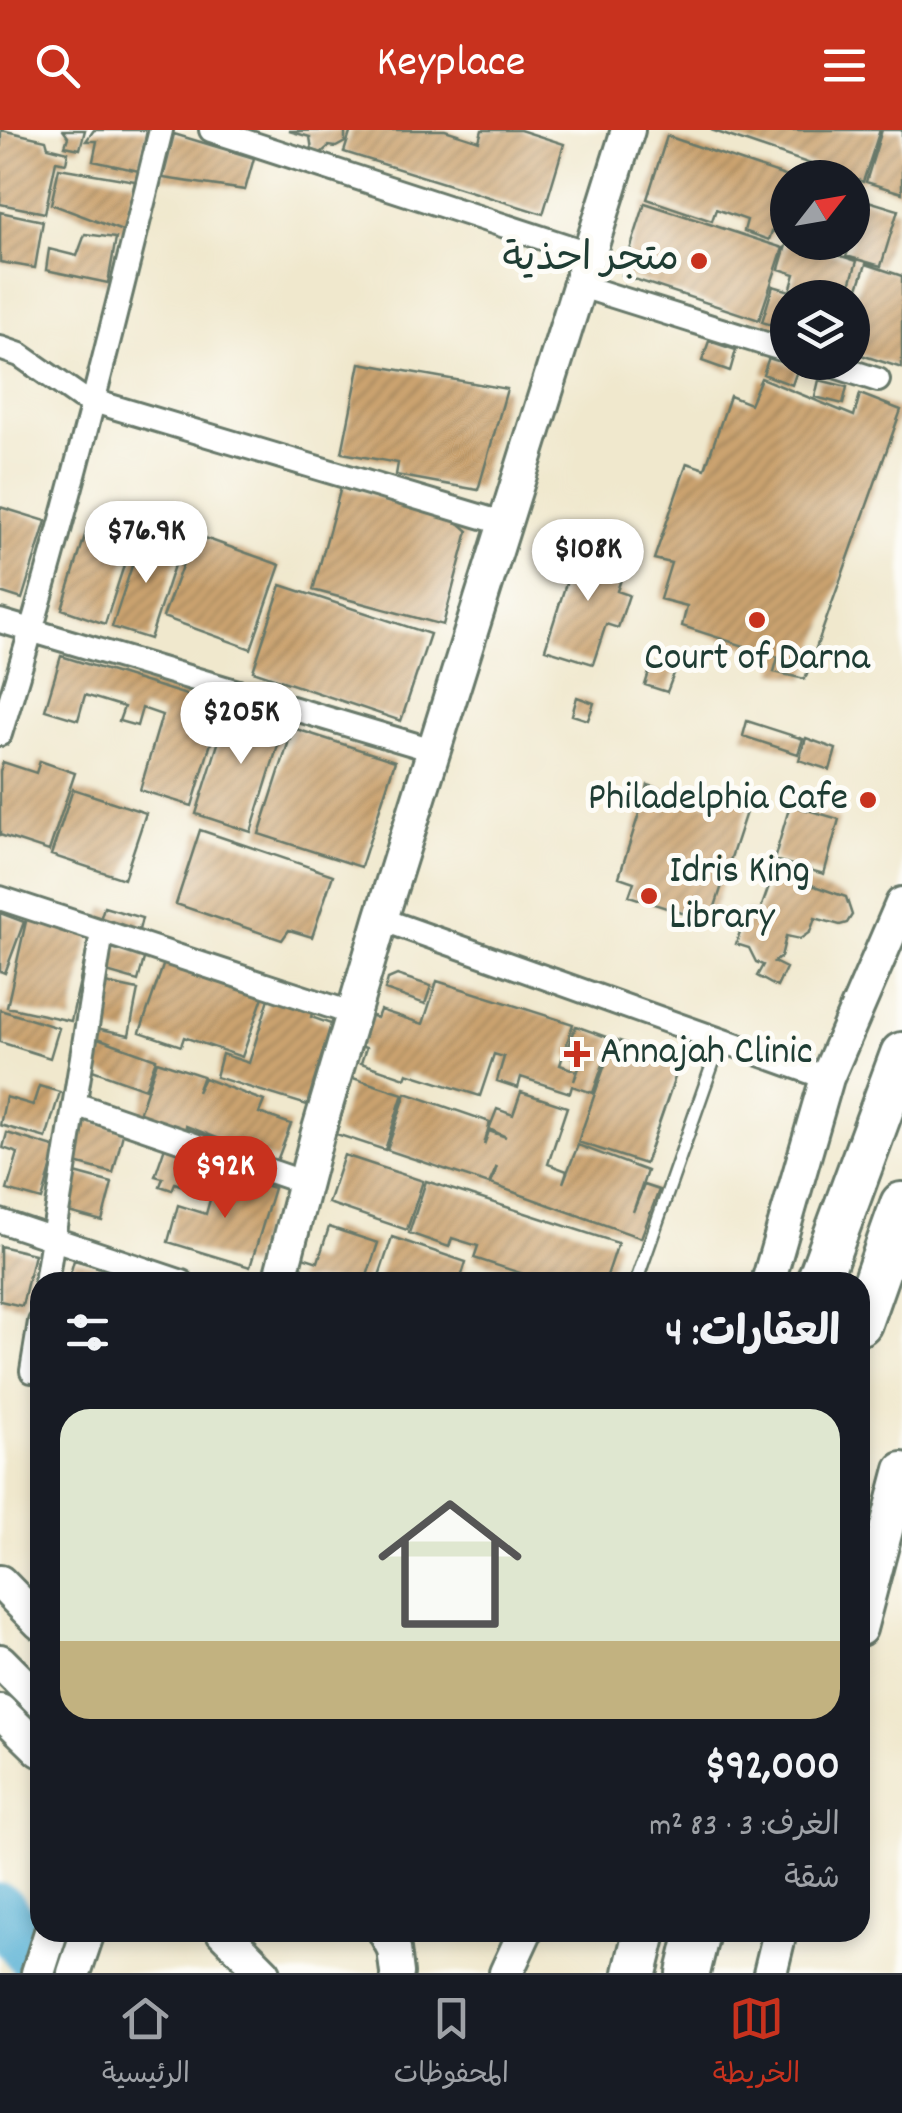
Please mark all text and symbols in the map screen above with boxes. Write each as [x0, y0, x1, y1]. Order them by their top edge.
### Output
text: Keyplace [376, 33, 526, 97]
icon: search [30, 38, 85, 93]
icon: menu [817, 38, 872, 93]
north arrow [770, 160, 870, 260]
map controls [770, 160, 870, 380]
place label: متجر احذية [502, 233, 679, 290]
marker: متجر احذية [688, 250, 710, 272]
button: layers [770, 280, 870, 380]
pin: $76.9K [65, 501, 227, 586]
text: $76.9K [107, 510, 185, 556]
pin: $108K [518, 519, 658, 604]
text: $108K [554, 528, 622, 574]
marker: Court of Darna [746, 609, 768, 631]
place label: Court of Darna [644, 632, 871, 689]
pin: $205K [171, 682, 311, 767]
text: $205K [202, 691, 280, 737]
place label: Philadelphia Cafe [588, 772, 848, 829]
marker: Philadelphia Cafe [857, 789, 879, 811]
place label: Idris King Library [669, 845, 810, 948]
marker: Idris King Library [638, 885, 660, 907]
place label: Annajah Clinic [600, 1026, 813, 1083]
marker: Annajah Clinic [564, 1041, 590, 1067]
pin: $92K [166, 1136, 284, 1221]
text: $92K [195, 1145, 255, 1191]
icon: filters [60, 1305, 115, 1360]
text: العقارات: 4 [665, 1306, 840, 1366]
icon: home [360, 1474, 540, 1654]
text: $92,000 [704, 1739, 840, 1799]
text: الغرف: 3 · 83 m² [649, 1805, 840, 1851]
text: شقة [784, 1858, 840, 1904]
tab: الرئيسية [102, 1991, 190, 2097]
tab: المحفوظات [394, 1991, 509, 2097]
tab: الخريطة [713, 1991, 800, 2097]

